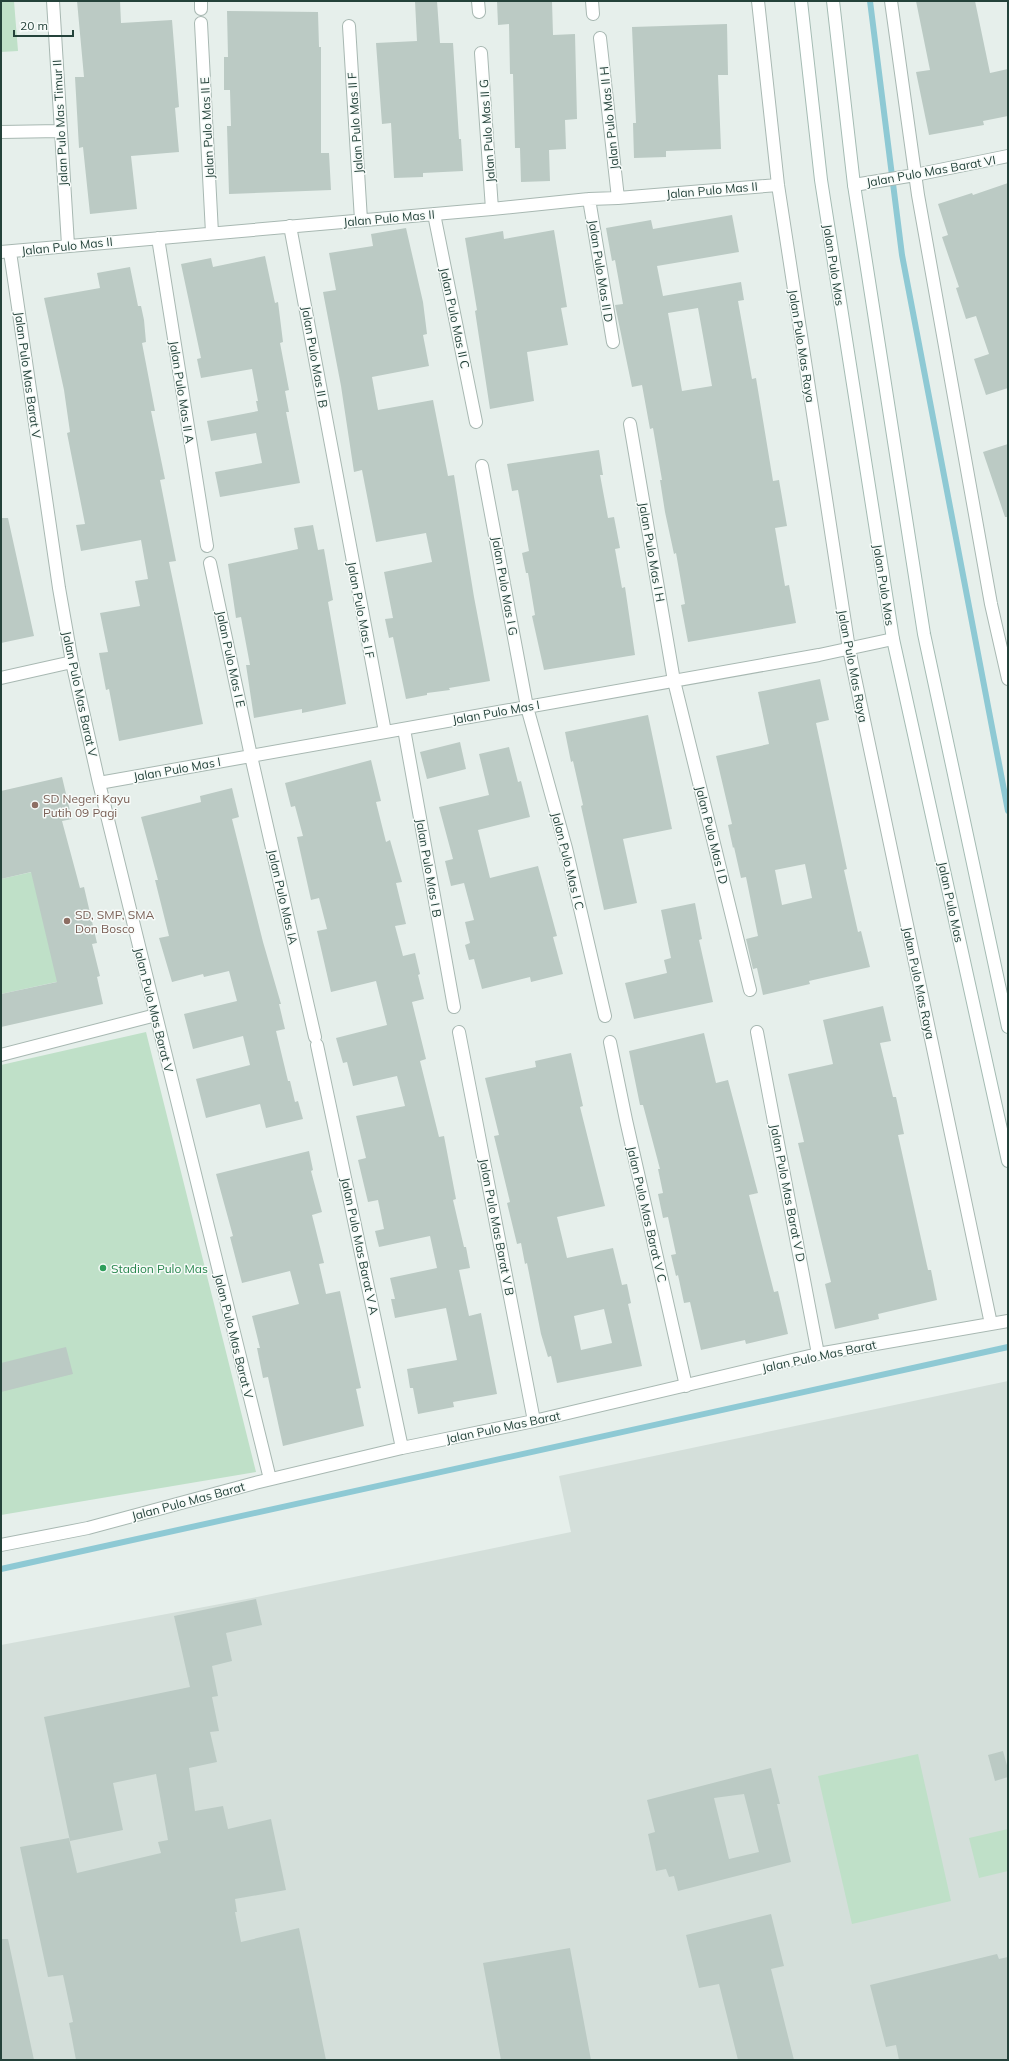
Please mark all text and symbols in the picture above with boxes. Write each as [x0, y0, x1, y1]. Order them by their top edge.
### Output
scale bar [14, 12, 73, 38]
text: 20 m [20, 18, 48, 33]
street label: Jalan Pulo Mas Timur II [49, 59, 71, 187]
street label: Jalan Pulo Mas II H [596, 66, 622, 170]
street label: Jalan Pulo Mas II F [344, 72, 366, 174]
street label: Jalan Pulo Mas II E [197, 77, 217, 179]
street label: Jalan Pulo Mas II G [476, 79, 498, 183]
street label: Jalan Pulo Mas Barat VI [865, 152, 997, 190]
street label: Jalan Pulo Mas II [666, 179, 758, 201]
street label: Jalan Pulo Mas II [343, 207, 435, 229]
street label: Jalan Pulo Mas II D [585, 219, 617, 323]
street label: Jalan Pulo Mas [820, 223, 848, 307]
street label: Jalan Pulo Mas II [21, 234, 113, 258]
street label: Jalan Pulo Mas II C [437, 266, 473, 370]
street label: Jalan Pulo Mas Raya [786, 288, 818, 404]
street label: Jalan Pulo Mas II B [299, 305, 331, 409]
street label: Jalan Pulo Mas Barat V [12, 311, 44, 440]
street label: Jalan Pulo Mas II A [166, 340, 198, 445]
street label: Jalan Pulo Mas I H [636, 501, 668, 603]
street label: Jalan Pulo Mas I G [489, 535, 521, 637]
street label: Jalan Pulo Mas [870, 543, 898, 627]
street label: Jalan Pulo Mas I F [344, 560, 378, 660]
street label: Jalan Pulo Mas Raya [835, 608, 871, 724]
street label: Jalan Pulo Mas I E [213, 609, 249, 709]
street label: Jalan Pulo Mas Barat V [59, 630, 101, 759]
street label: Jalan Pulo Mas I [451, 697, 541, 727]
street label: Jalan Pulo Mas I [132, 754, 222, 784]
street label: Jalan Pulo Mas I D [693, 784, 731, 886]
place label: SD Negeri Kayu Putih 09 Pagi [43, 791, 130, 820]
marker: SD Negeri Kayu Putih 09 Pagi [30, 800, 40, 810]
street label: Jalan Pulo Mas I C [549, 811, 587, 911]
street label: Jalan Pulo Mas I B [413, 818, 445, 918]
street label: Jalan Pulo Mas IA [265, 848, 301, 946]
street label: Jalan Pulo Mas [935, 860, 967, 944]
place label: SD, SMP, SMA Don Bosco [75, 907, 154, 936]
marker: SD, SMP, SMA Don Bosco [62, 916, 72, 926]
street label: Jalan Pulo Mas Raya [900, 926, 938, 1040]
street label: Jalan Pulo Mas Barat V [131, 946, 177, 1075]
street label: Jalan Pulo Mas Barat V D [767, 1123, 809, 1263]
street label: Jalan Pulo Mas Barat V C [624, 1144, 670, 1284]
street label: Jalan Pulo Mas Barat V B [476, 1157, 518, 1297]
street label: Jalan Pulo Mas Barat V A [338, 1176, 382, 1316]
place label: Stadion Pulo Mas [111, 1261, 208, 1276]
marker: Stadion Pulo Mas [98, 1263, 108, 1273]
street label: Jalan Pulo Mas Barat V [211, 1272, 257, 1401]
street label: Jalan Pulo Mas Barat [760, 1337, 878, 1375]
street label: Jalan Pulo Mas Barat [444, 1408, 562, 1446]
street label: Jalan Pulo Mas Barat [130, 1479, 246, 1523]

